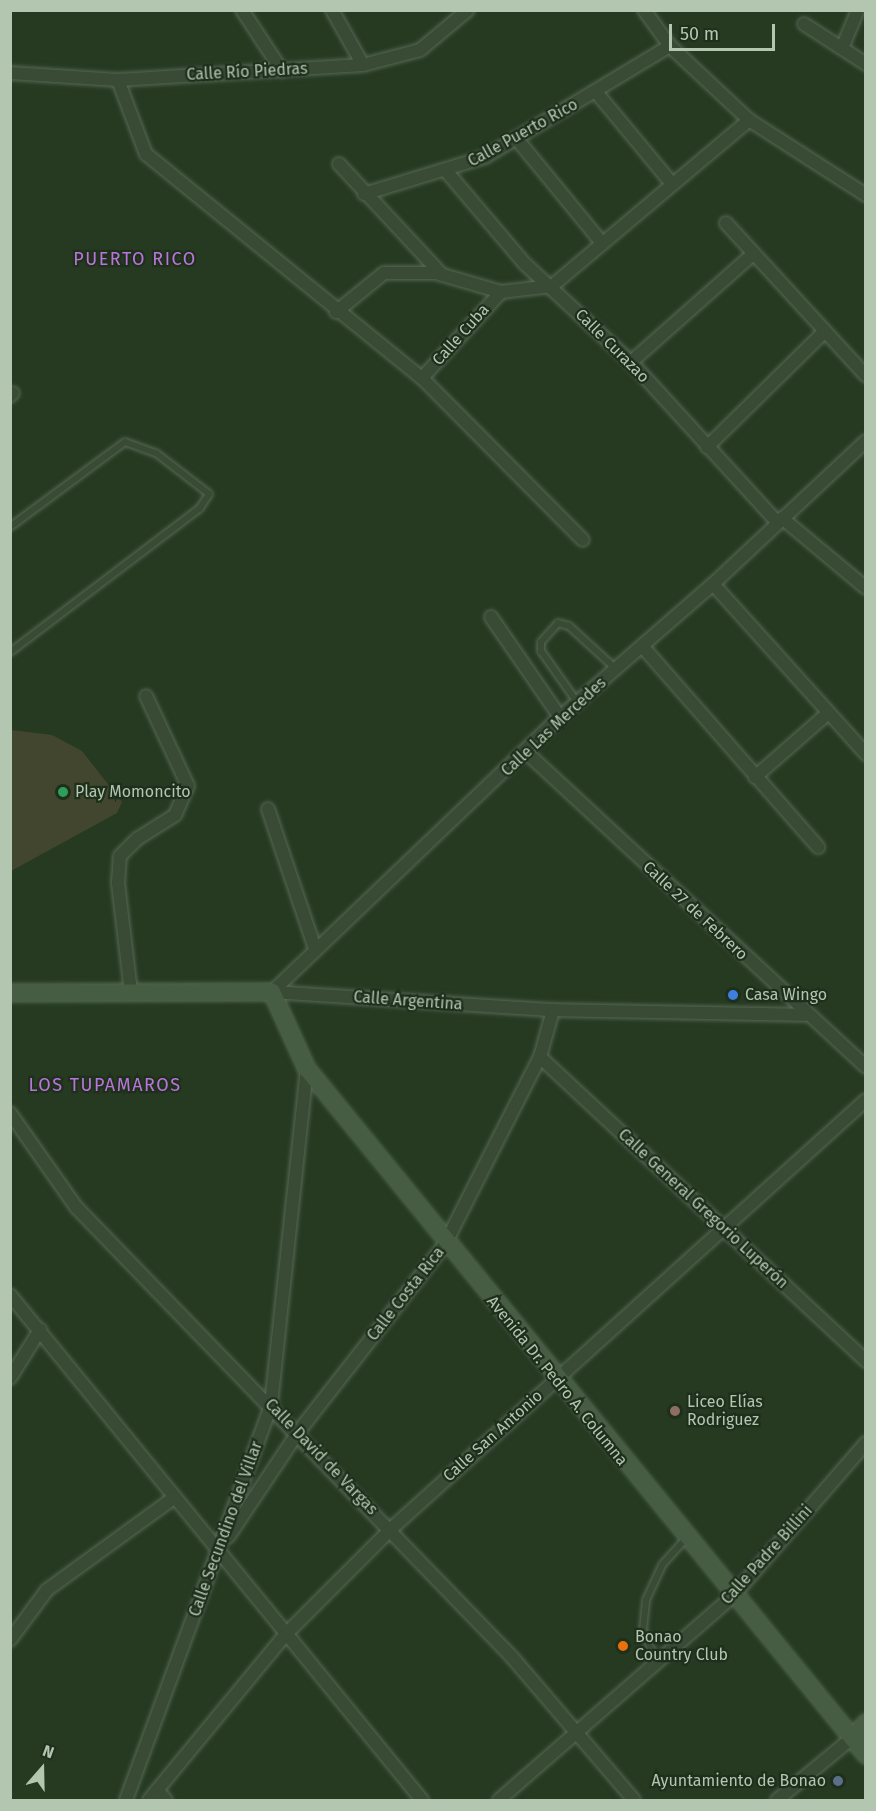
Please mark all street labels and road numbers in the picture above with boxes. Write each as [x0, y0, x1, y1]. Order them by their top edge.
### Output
street label: Calle Río Piedras [186, 59, 308, 85]
street label: Calle Puerto Rico [465, 95, 581, 171]
street label: Calle Cuba [429, 300, 493, 370]
street label: Calle Curazao [571, 305, 653, 387]
street label: Calle Las Mercedes [498, 673, 610, 781]
street label: Calle 27 de Febrero [639, 858, 751, 964]
street label: Calle Argentina [353, 988, 463, 1014]
street label: Calle General Gregorio Luperón [614, 1125, 792, 1293]
street label: Calle Costa Rica [363, 1243, 449, 1345]
street label: Avenida Dr. Pedro A. Columna [483, 1292, 631, 1470]
street label: Calle San Antonio [439, 1386, 547, 1486]
street label: Calle David de Vargas [261, 1395, 381, 1519]
street label: Calle Secundino del Villar [185, 1439, 267, 1619]
street label: Calle Padre Billini [717, 1501, 817, 1609]

